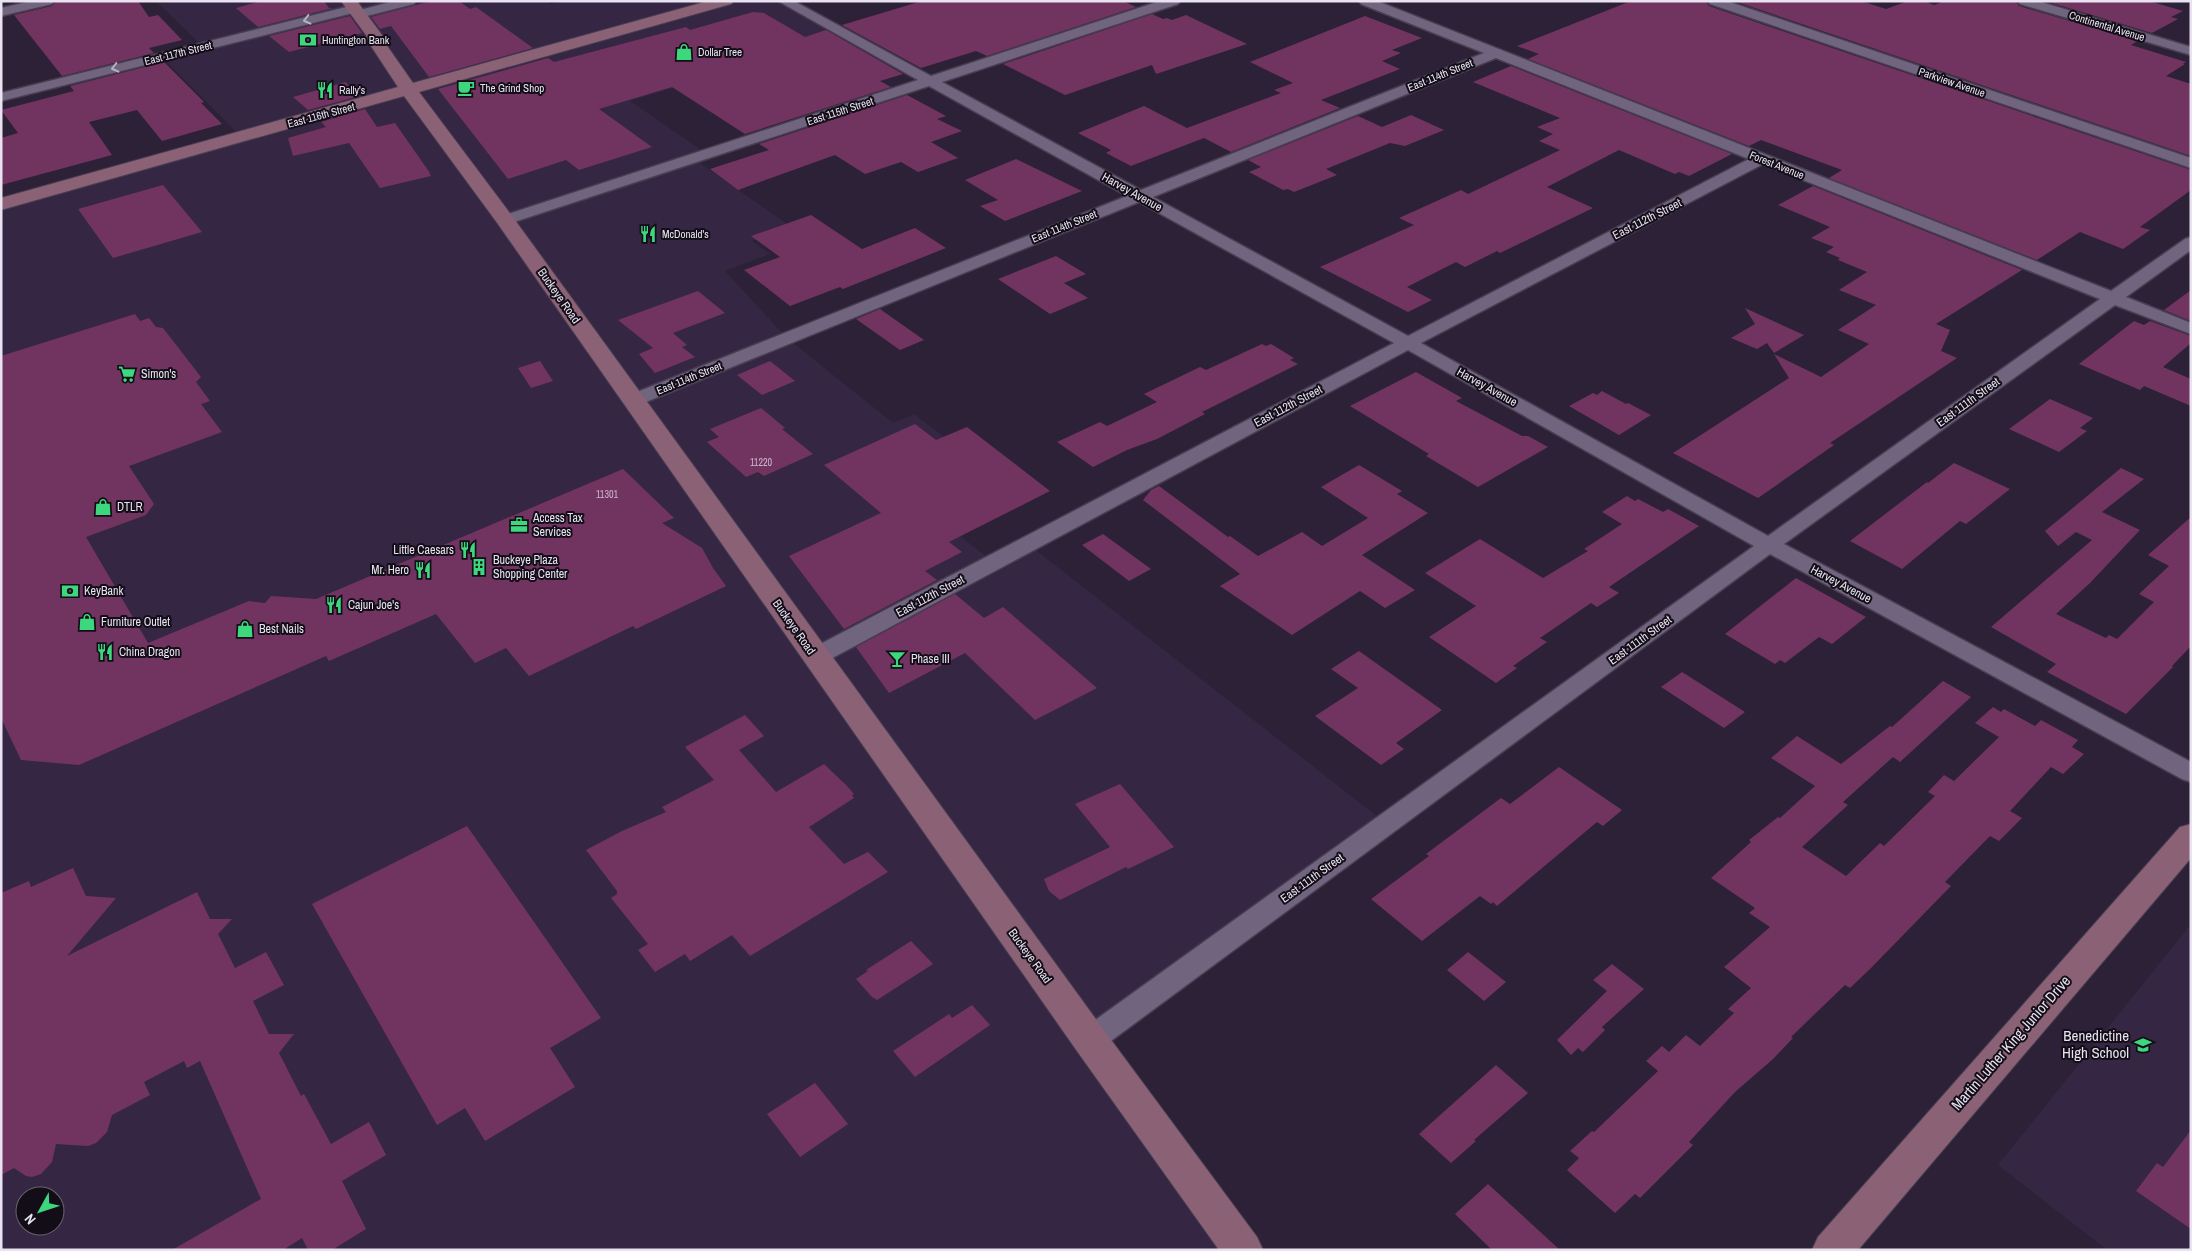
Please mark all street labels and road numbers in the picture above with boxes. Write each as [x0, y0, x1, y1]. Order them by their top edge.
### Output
street label: Continental Avenue [2067, 8, 2147, 44]
street label: East 117th Street [143, 38, 214, 68]
street label: East 114th Street [1405, 55, 1475, 94]
street label: Parkview Avenue [1917, 64, 1987, 100]
street label: East 115th Street [805, 94, 875, 128]
street label: East 116th Street [286, 99, 357, 131]
street label: Forest Avenue [1748, 148, 1806, 182]
street label: Harvey Avenue [1099, 169, 1165, 215]
street label: East 112th Street [1610, 195, 1684, 243]
street label: East 114th Street [1029, 206, 1099, 245]
street label: Buckeye Road [534, 265, 584, 327]
street label: East 114th Street [654, 358, 724, 397]
street label: Harvey Avenue [1454, 364, 1520, 410]
street label: East 111th Street [1933, 373, 2003, 430]
street label: East 112th Street [1251, 381, 1325, 431]
street label: Harvey Avenue [1808, 561, 1874, 607]
street label: East 112th Street [893, 571, 967, 621]
street label: Buckeye Road [769, 596, 819, 658]
street label: East 111th Street [1605, 611, 1675, 668]
street label: East 111th Street [1277, 849, 1347, 906]
street label: Buckeye Road [1005, 925, 1055, 987]
street label: Martin Luther King Junior Drive [1946, 971, 2075, 1115]

